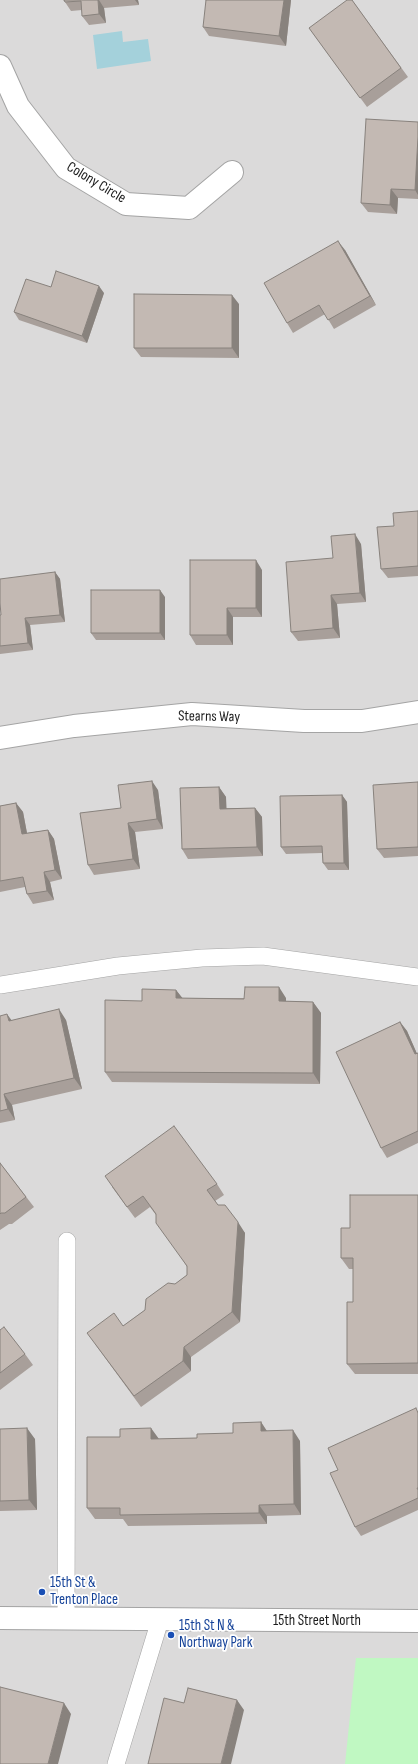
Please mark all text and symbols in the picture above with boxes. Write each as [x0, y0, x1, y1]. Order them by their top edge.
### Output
street label: Colony Circle [63, 158, 129, 208]
street label: Stearns Way [178, 707, 240, 727]
place label: 15th St & Trenton Place [50, 1574, 118, 1609]
marker: 15th St & Trenton Place [37, 1587, 47, 1597]
street label: 15th Street North [273, 1612, 361, 1630]
place label: 15th St N & Northway Park [179, 1617, 252, 1652]
marker: 15th St N & Northway Park [166, 1630, 176, 1640]

